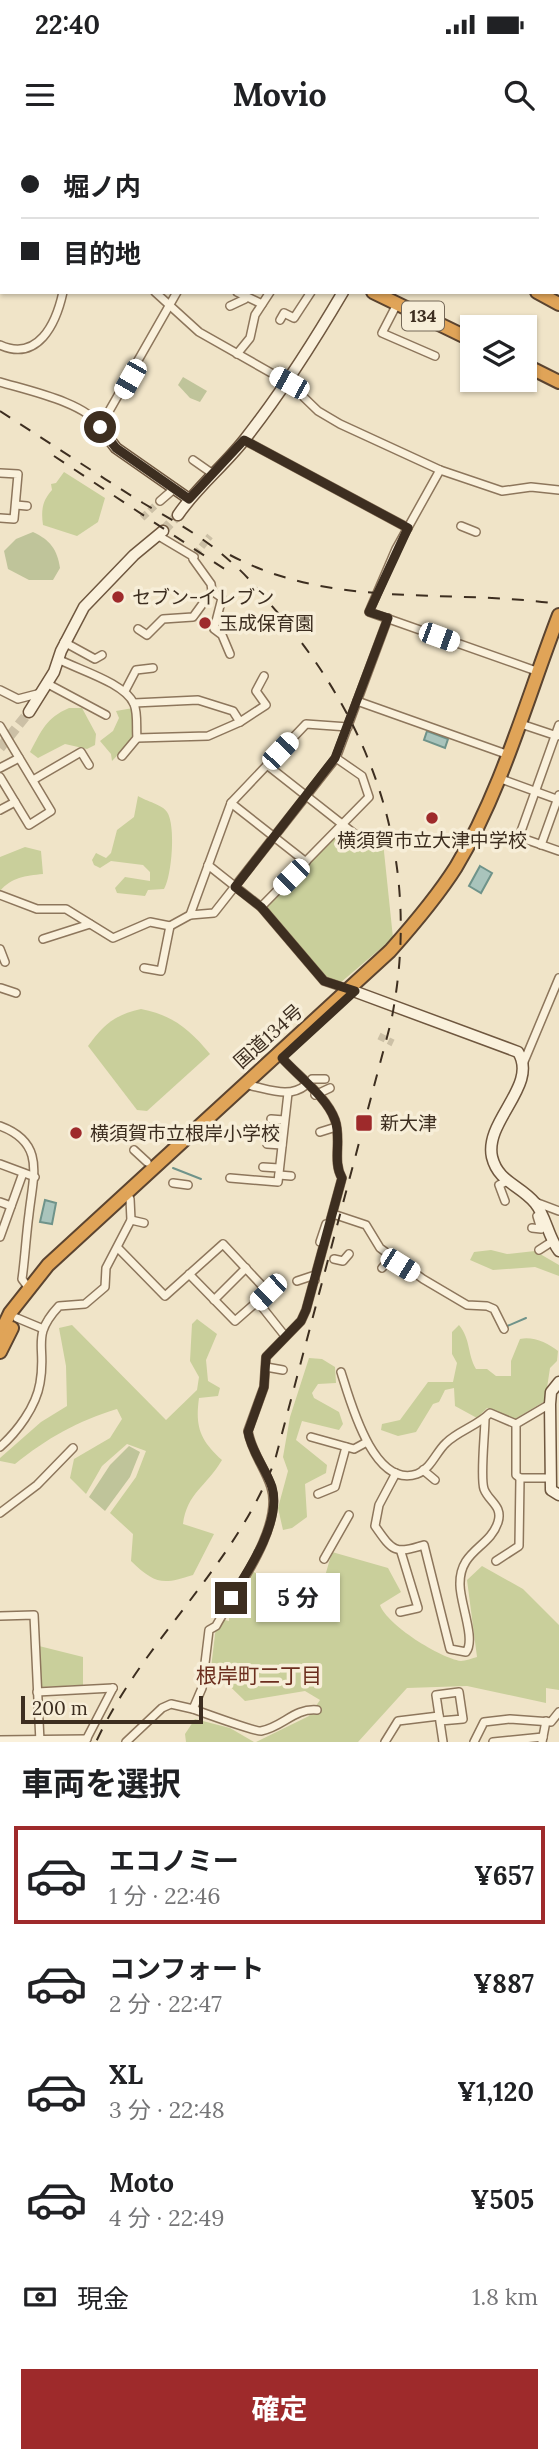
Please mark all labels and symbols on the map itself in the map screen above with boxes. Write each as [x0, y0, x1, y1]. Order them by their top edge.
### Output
road number: 134 [402, 302, 444, 330]
car [111, 356, 150, 402]
car [266, 364, 313, 402]
route start [84, 411, 116, 443]
place label: セブン-イレブン [132, 585, 274, 609]
marker: セブン-イレブン [110, 589, 126, 605]
place label: 玉成保育園 [219, 611, 314, 635]
marker: 玉成保育園 [197, 615, 213, 631]
car [416, 620, 463, 654]
car [258, 728, 303, 774]
marker: 横須賀市立大津中学校 [424, 810, 440, 826]
place label: 横須賀市立大津中学校 [337, 828, 527, 852]
car [269, 855, 314, 899]
street label: 国道134号 [228, 999, 308, 1073]
place label: 新大津 [380, 1111, 437, 1135]
marker: 新大津 [354, 1113, 374, 1133]
place label: 横須賀市立根岸小学校 [90, 1121, 280, 1145]
marker: 横須賀市立根岸小学校 [68, 1125, 84, 1141]
car [377, 1245, 424, 1285]
car [246, 1270, 291, 1314]
callout: 5 分 [256, 1574, 340, 1622]
route end [215, 1582, 247, 1614]
district label: 根岸町二丁目 [196, 1662, 322, 1689]
scale bar [21, 1693, 203, 1725]

